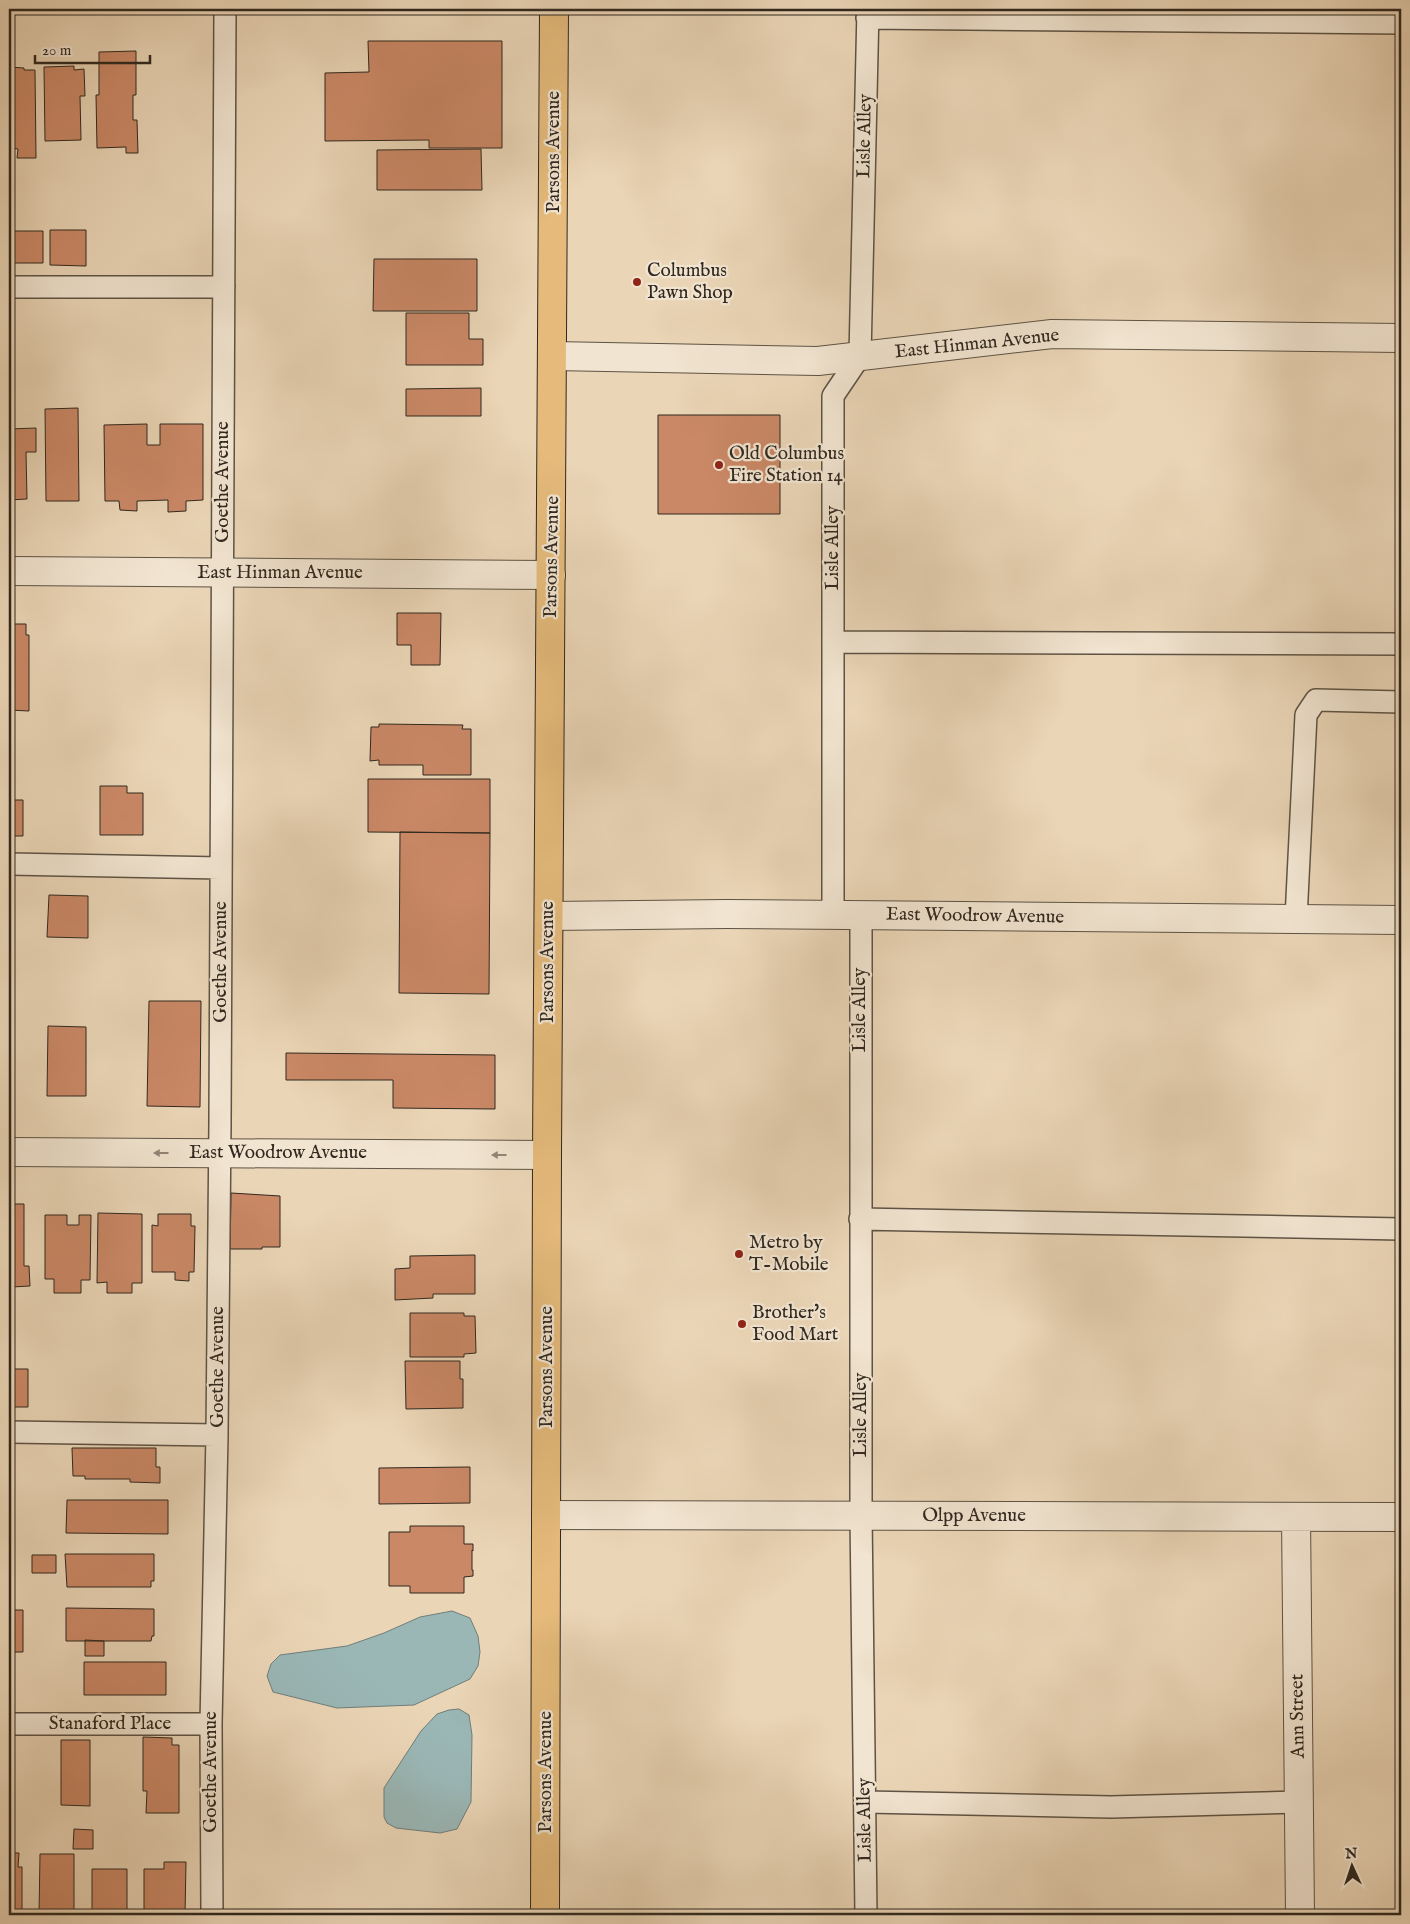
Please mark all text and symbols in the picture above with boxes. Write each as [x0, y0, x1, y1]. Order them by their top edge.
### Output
scale bar [35, 32, 150, 64]
text: 20 m [42, 41, 72, 60]
street label: Parsons Avenue [542, 91, 566, 213]
street label: Lisle Alley [852, 93, 878, 178]
place label: Columbus Pawn Shop [647, 259, 733, 305]
marker: Columbus Pawn Shop [631, 276, 643, 288]
street label: East Hinman Avenue [893, 323, 1061, 365]
street label: Goethe Avenue [211, 421, 235, 543]
place label: Old Columbus Fire Station 14 [729, 442, 844, 488]
marker: Old Columbus Fire Station 14 [713, 459, 725, 471]
street label: Parsons Avenue [539, 496, 565, 618]
street label: Lisle Alley [821, 505, 845, 590]
street label: East Hinman Avenue [197, 561, 363, 585]
street label: Goethe Avenue [209, 901, 233, 1023]
street label: Parsons Avenue [536, 901, 560, 1023]
street label: East Woodrow Avenue [886, 902, 1065, 930]
street label: Lisle Alley [848, 967, 872, 1052]
street label: East Woodrow Avenue [189, 1141, 367, 1165]
one-way arrow [153, 1148, 169, 1156]
one-way arrow [490, 1151, 506, 1159]
place label: Metro by T-Mobile [749, 1231, 829, 1277]
marker: Metro by T-Mobile [733, 1248, 745, 1260]
place label: Brother's Food Mart [752, 1301, 839, 1347]
street label: Goethe Avenue [206, 1306, 230, 1428]
street label: Parsons Avenue [535, 1306, 559, 1428]
marker: Brother's Food Mart [736, 1318, 748, 1330]
street label: Lisle Alley [849, 1372, 873, 1457]
street label: Olpp Avenue [922, 1504, 1026, 1528]
street label: Ann Street [1285, 1673, 1311, 1759]
street label: Goethe Avenue [199, 1711, 223, 1833]
street label: Parsons Avenue [534, 1711, 558, 1833]
street label: Stanaford Place [49, 1712, 171, 1736]
street label: Lisle Alley [852, 1777, 878, 1862]
north arrow [1328, 1842, 1378, 1892]
text: N [1344, 1845, 1358, 1863]

